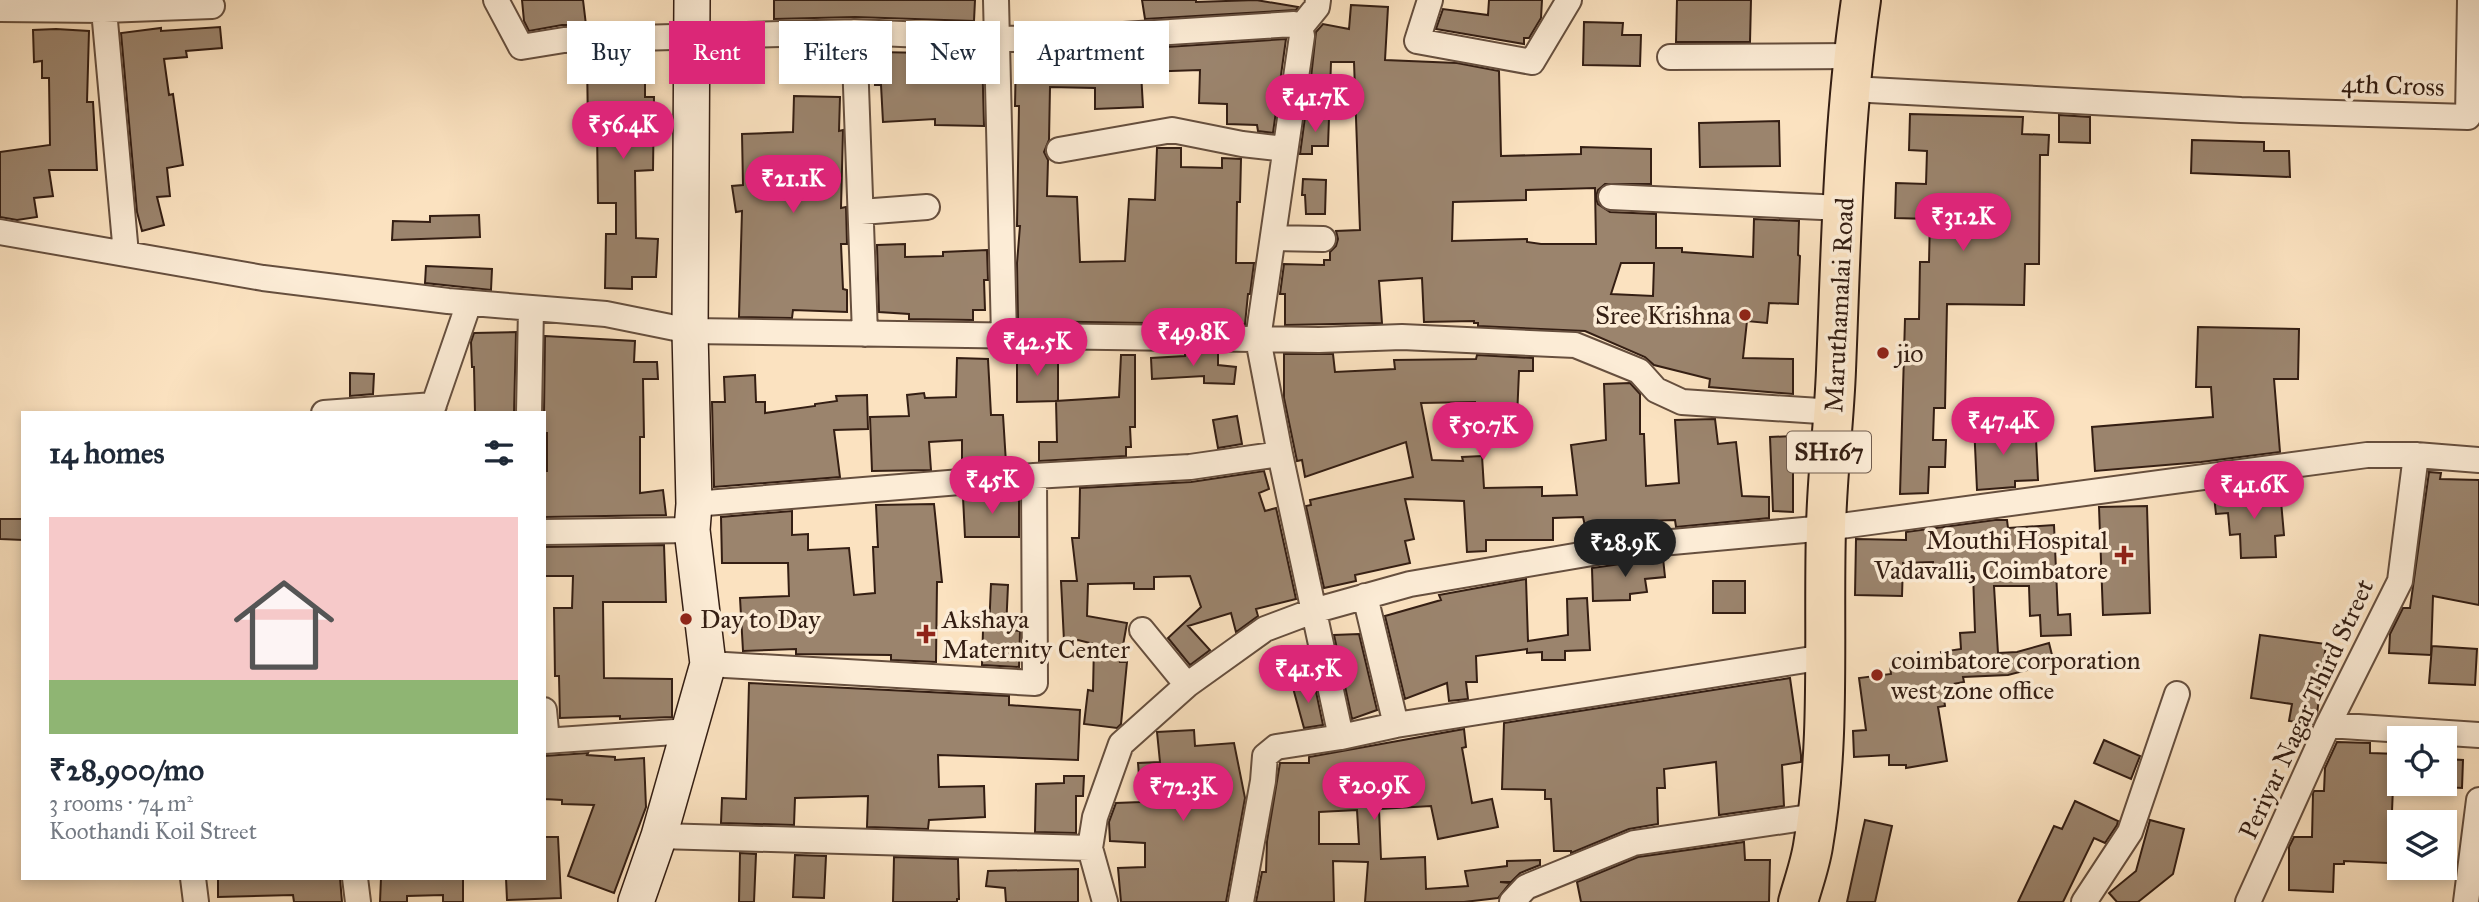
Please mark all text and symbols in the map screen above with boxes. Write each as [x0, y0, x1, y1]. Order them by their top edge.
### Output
chip: Buy [567, 21, 655, 84]
chip: Rent [669, 21, 765, 84]
chip: Filters [779, 21, 892, 84]
chip: New [906, 21, 1000, 84]
chip: Apartment [1014, 21, 1169, 84]
street label: 4th Cross [2341, 67, 2445, 103]
pin: ₹41.7K [1258, 74, 1372, 134]
text: ₹41.7K [1281, 83, 1349, 111]
pin: ₹56.4K [566, 102, 680, 161]
text: ₹56.4K [588, 110, 658, 138]
pin: ₹21.1K [736, 156, 850, 215]
text: ₹21.1K [761, 164, 825, 192]
pin: ₹31.2K [1906, 194, 2020, 253]
street label: Maruthamalai Road [1817, 197, 1861, 413]
text: ₹31.2K [1931, 202, 1995, 230]
place label: Sree Krishna [1595, 299, 1731, 331]
marker: Sree Krishna [1737, 307, 1753, 323]
pin: ₹49.8K [1136, 308, 1250, 368]
text: ₹49.8K [1157, 317, 1229, 345]
pin: ₹42.5K [980, 318, 1094, 378]
text: ₹42.5K [1002, 327, 1072, 355]
place label: jio [1893, 337, 1924, 369]
marker: jio [1875, 345, 1891, 361]
pin: ₹47.4K [1946, 398, 2060, 457]
pin: ₹50.7K [1426, 402, 1540, 462]
text: ₹47.4K [1967, 406, 2039, 434]
text: ₹50.7K [1448, 411, 1518, 439]
road number: SH167 [1787, 432, 1871, 472]
icon: filters [480, 434, 518, 472]
text: 14 homes [49, 435, 164, 471]
pin: ₹45K [951, 456, 1033, 516]
pin: ₹41.6K [2197, 462, 2311, 521]
text: ₹45K [966, 465, 1018, 493]
text: ₹41.6K [2220, 470, 2288, 498]
pin: ₹28.9K [1568, 520, 1682, 579]
place label: Mouthi Hospital Vadavalli, Coimbatore [1873, 524, 2108, 586]
text: ₹28.9K [1590, 528, 1660, 556]
marker: Mouthi Hospital Vadavalli, Coimbatore [2114, 545, 2134, 565]
icon: home [221, 562, 347, 688]
street label: Periyar Nagar Third Street [2232, 574, 2380, 844]
place label: Day to Day [700, 603, 821, 635]
place label: Akshaya Maternity Center [941, 603, 1130, 665]
marker: Day to Day [678, 611, 694, 627]
marker: Akshaya Maternity Center [916, 624, 936, 644]
place label: coimbatore corporation west zone office [1891, 644, 2141, 706]
pin: ₹41.5K [1251, 646, 1365, 705]
text: ₹41.5K [1275, 654, 1341, 682]
marker: coimbatore corporation west zone office [1869, 667, 1885, 683]
map controls [2387, 726, 2457, 880]
button: locate [2387, 726, 2457, 796]
text: ₹28,900/mo [49, 752, 204, 788]
pin: ₹20.9K [1317, 762, 1431, 822]
pin: ₹72.3K [1126, 764, 1240, 823]
text: ₹20.9K [1338, 771, 1410, 799]
text: ₹72.3K [1149, 772, 1217, 800]
text: 3 rooms · 74 m² [49, 789, 193, 817]
button: layers [2387, 810, 2457, 880]
text: Koothandi Koil Street [49, 817, 257, 845]

